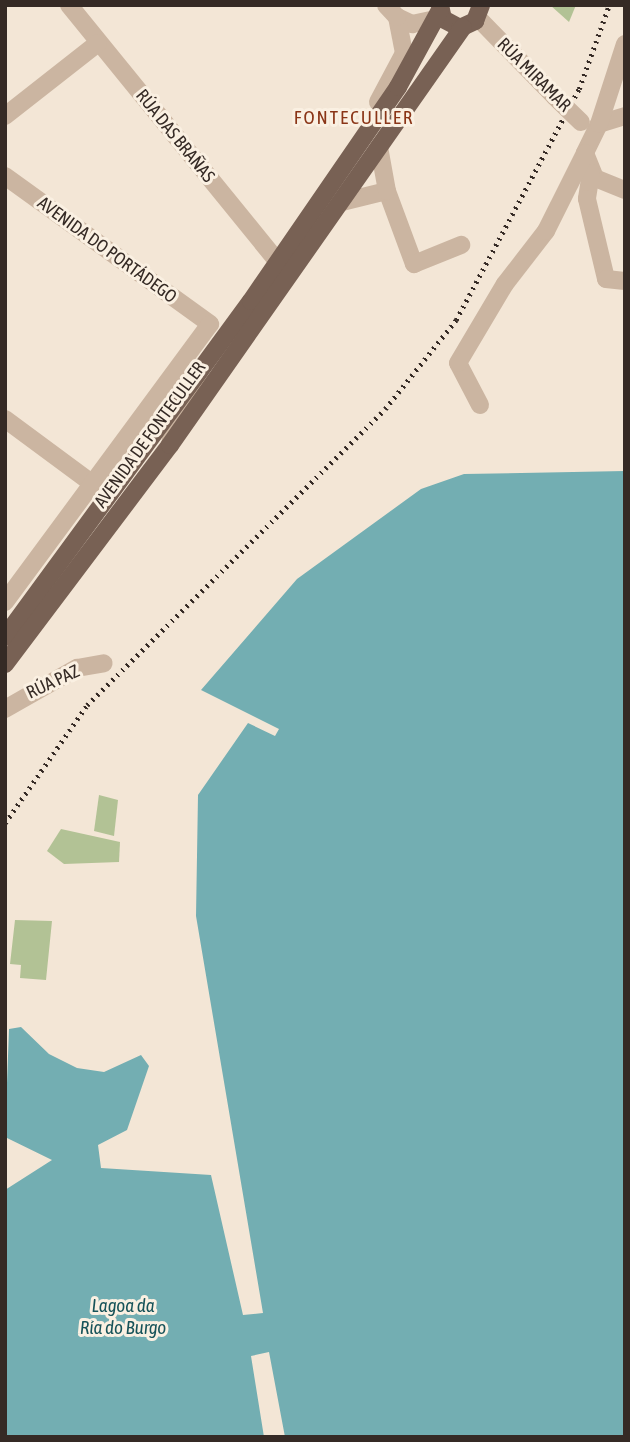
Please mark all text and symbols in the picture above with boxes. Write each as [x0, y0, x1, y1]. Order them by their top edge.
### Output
street label: RÚA MIRAMAR [493, 34, 575, 116]
street label: RÚA DAS BRAÑAS [131, 85, 219, 187]
district label: FONTECULLER [295, 107, 413, 129]
street label: AVENIDA DO PORTÁDEGO [33, 192, 181, 308]
street label: AVENIDA DE FONTECULLER [90, 358, 210, 512]
street label: RÚA PAZ [23, 660, 83, 704]
water label: Lagoa da Ría do Burgo [80, 1295, 166, 1339]

